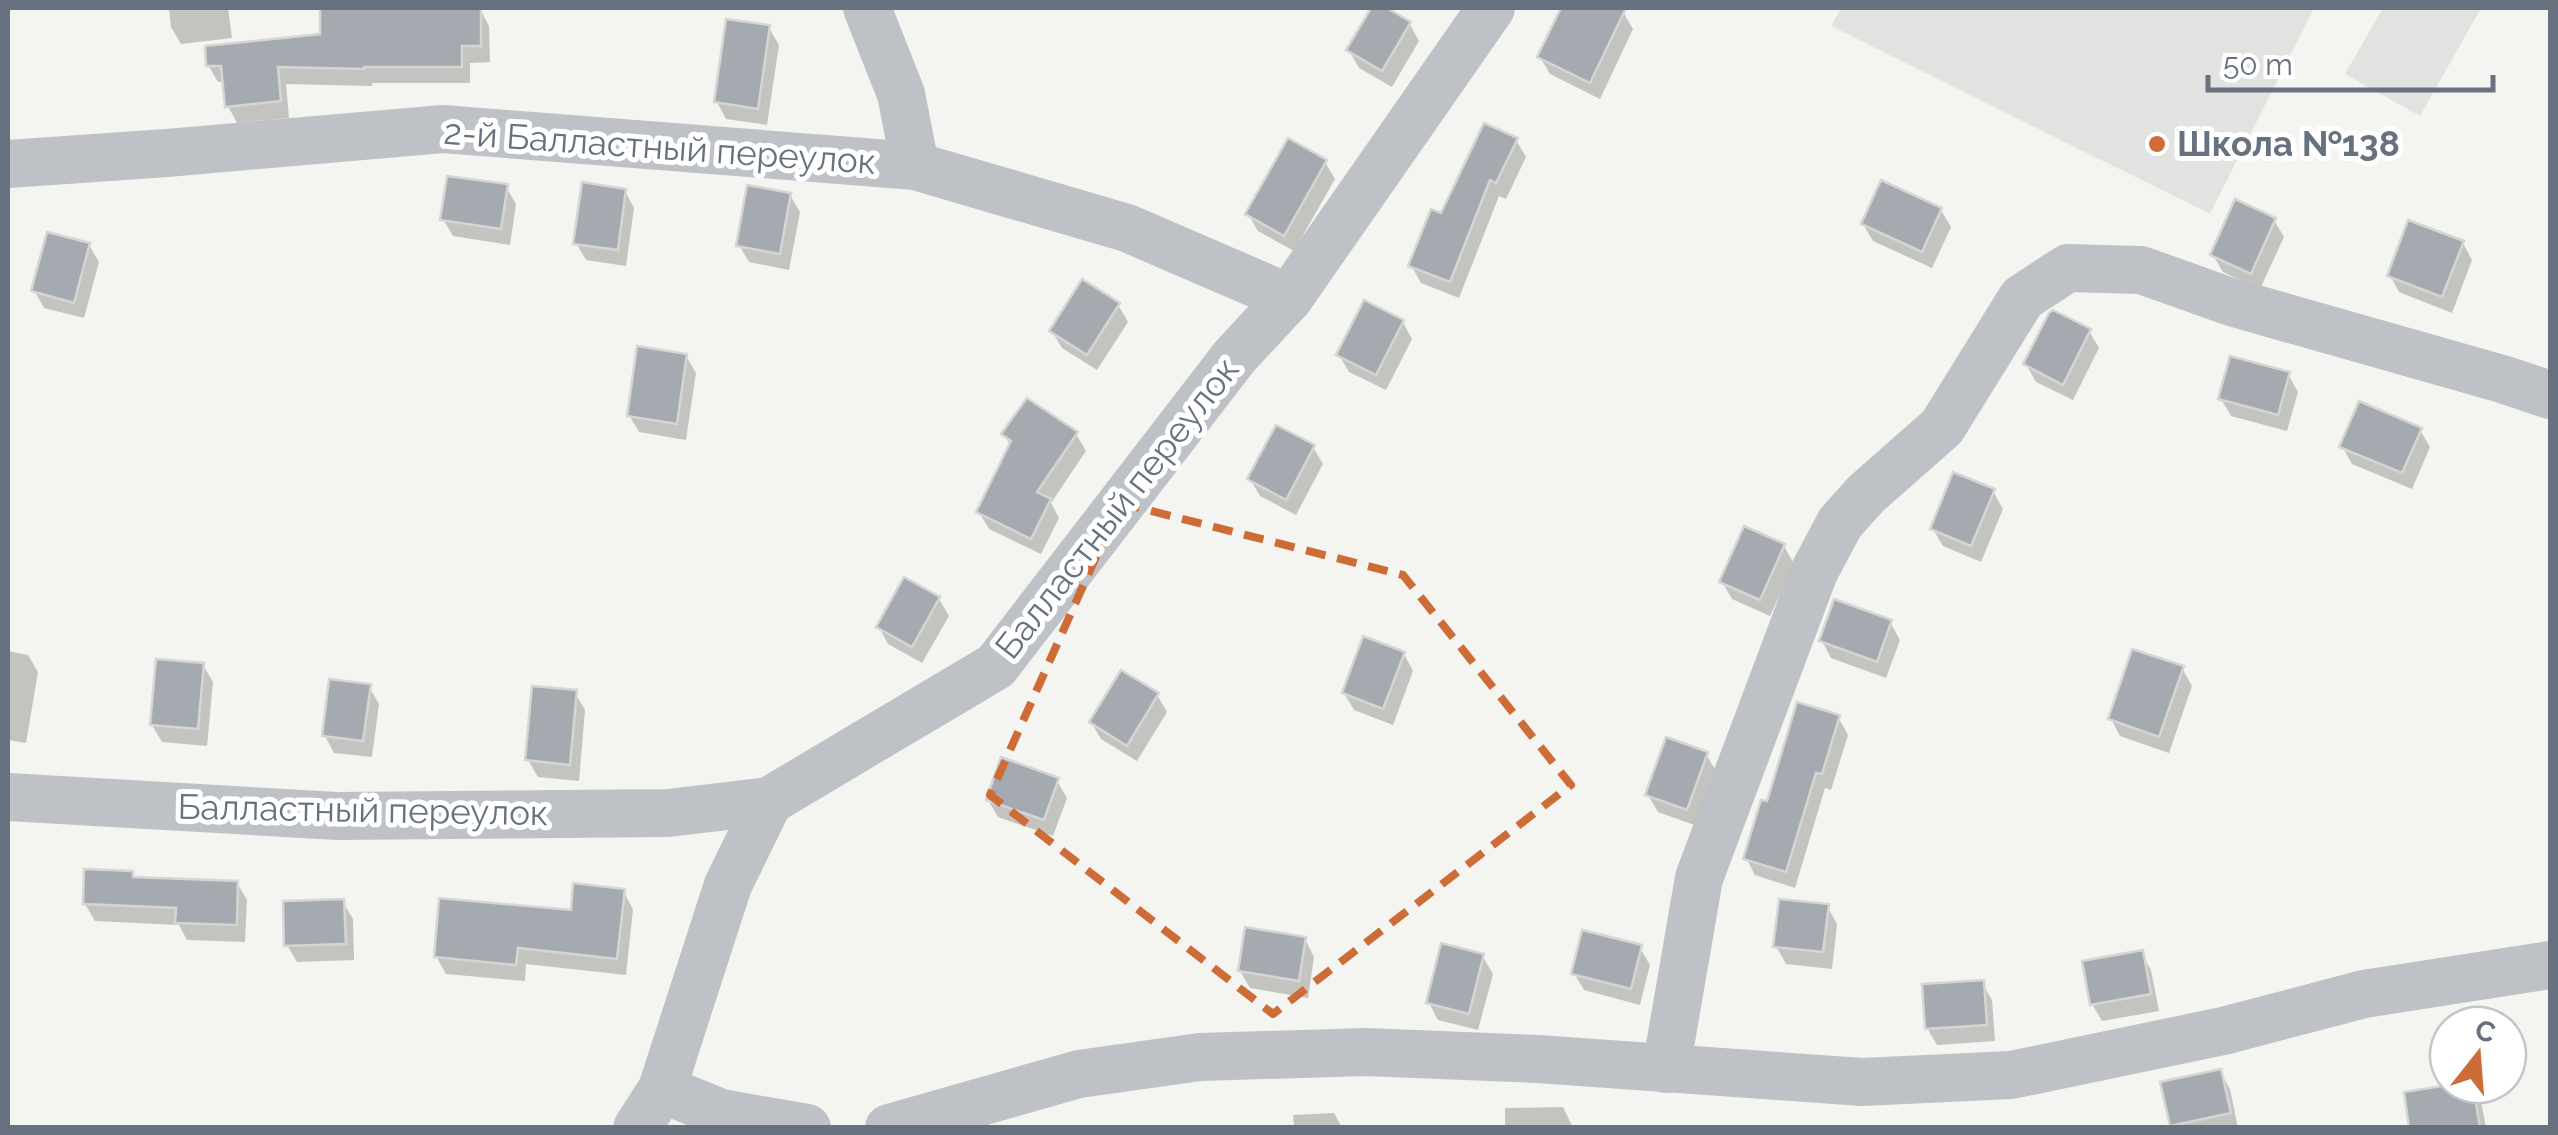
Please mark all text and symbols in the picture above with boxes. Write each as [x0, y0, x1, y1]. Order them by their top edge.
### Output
scale bar [2208, 30, 2493, 92]
text: 50 m [2223, 47, 2293, 82]
street label: 2-й Балластный переулок [443, 111, 878, 182]
place label: Школа №138 [2177, 123, 2400, 164]
marker: Школа №138 [2146, 133, 2168, 155]
street label: Балластный переулок [986, 349, 1247, 666]
street label: Балластный переулок [177, 786, 549, 833]
north arrow [2428, 1005, 2528, 1105]
text: С [2471, 1013, 2499, 1050]

